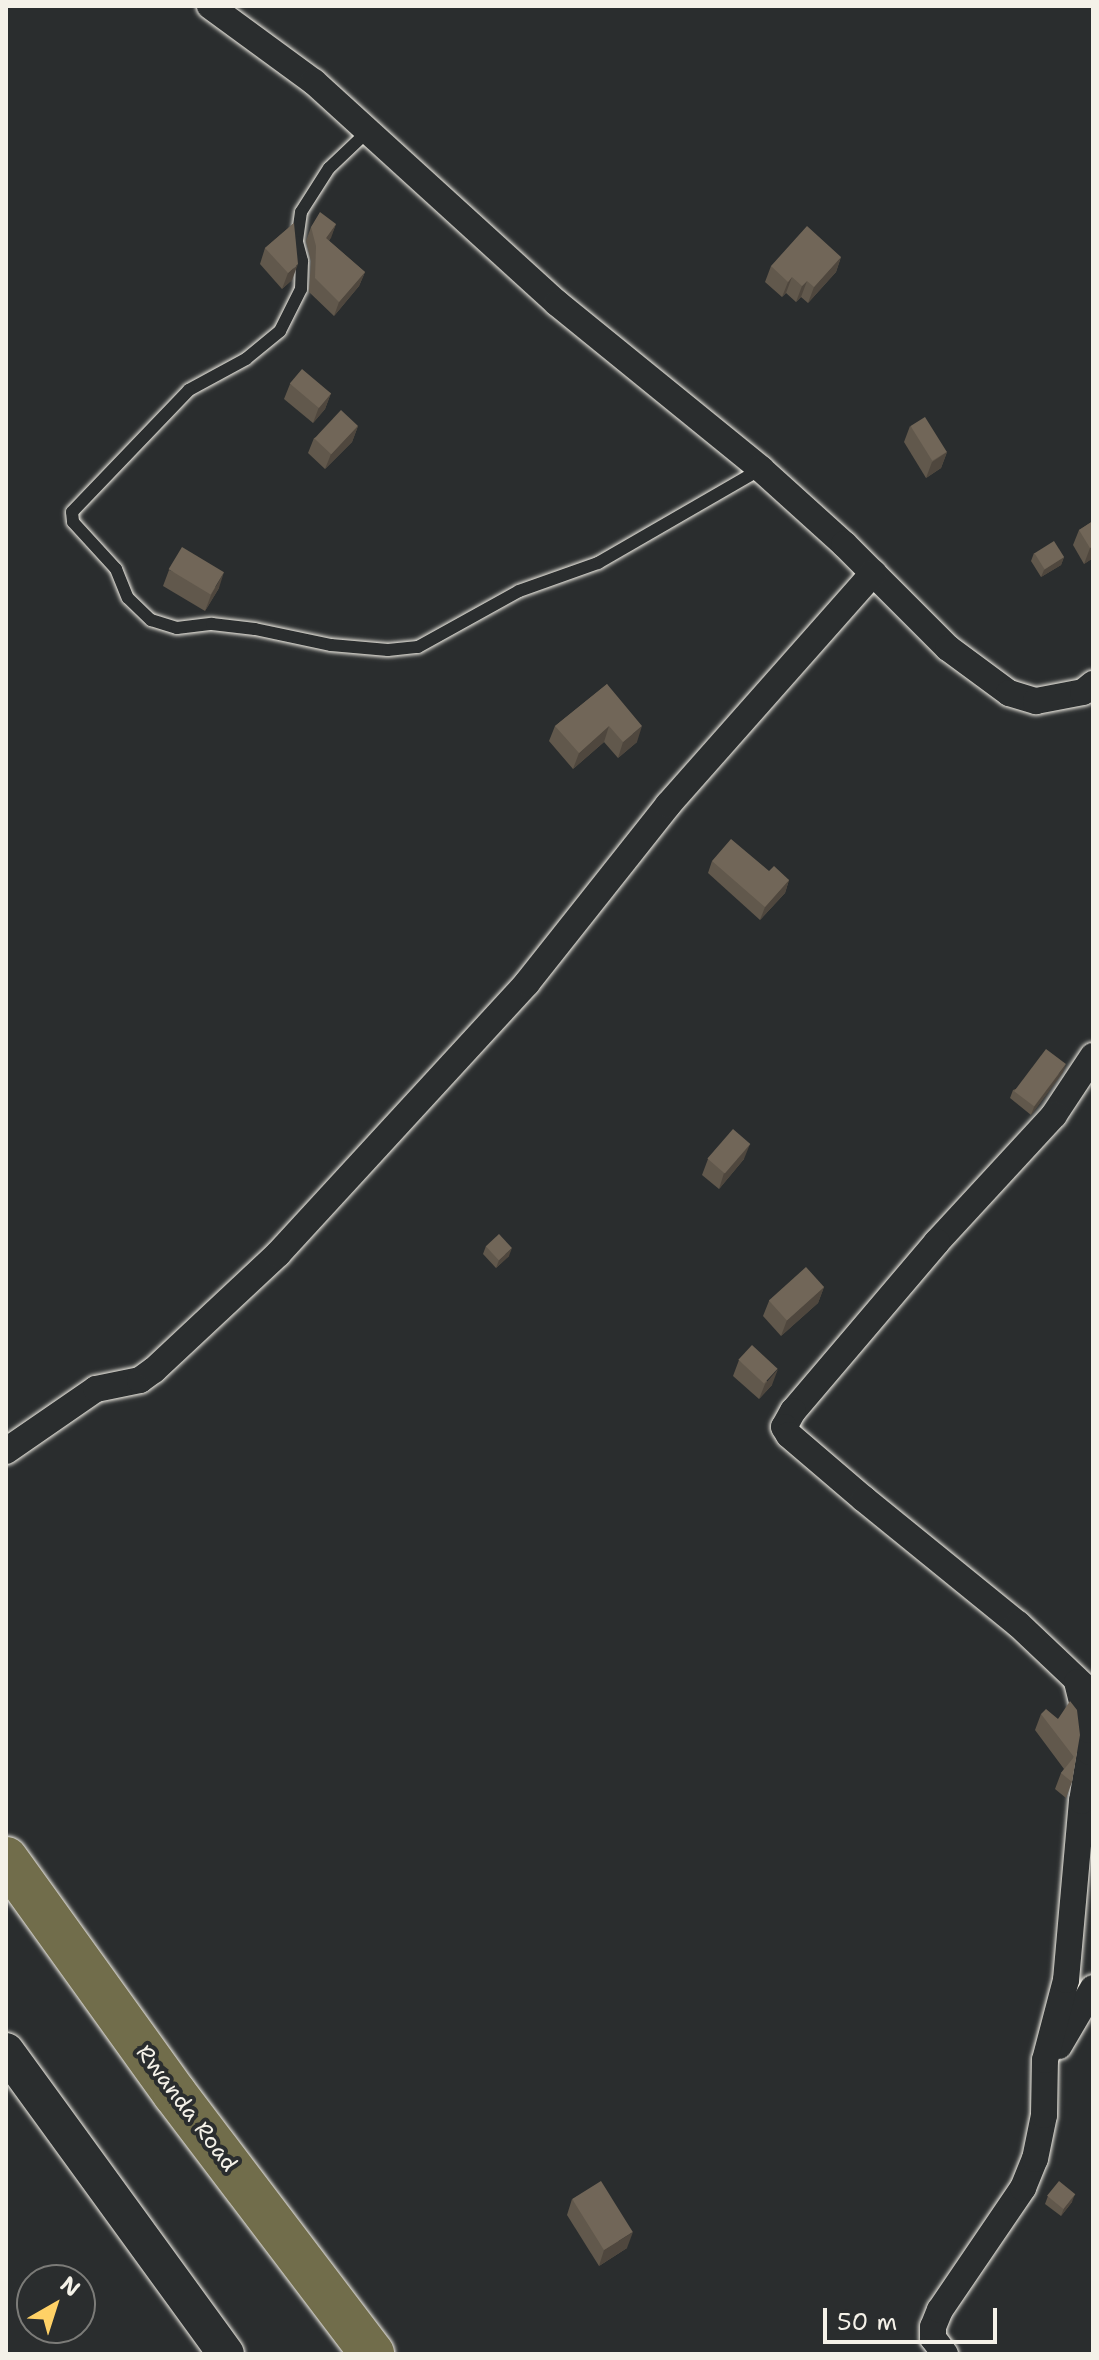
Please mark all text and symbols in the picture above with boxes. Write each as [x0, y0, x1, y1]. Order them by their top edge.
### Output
street label: Rwanda Road [131, 2040, 243, 2176]
north arrow [16, 2264, 96, 2344]
text: N [54, 2270, 86, 2303]
scale bar [827, 2292, 1001, 2342]
text: 50 m [837, 2306, 897, 2338]

